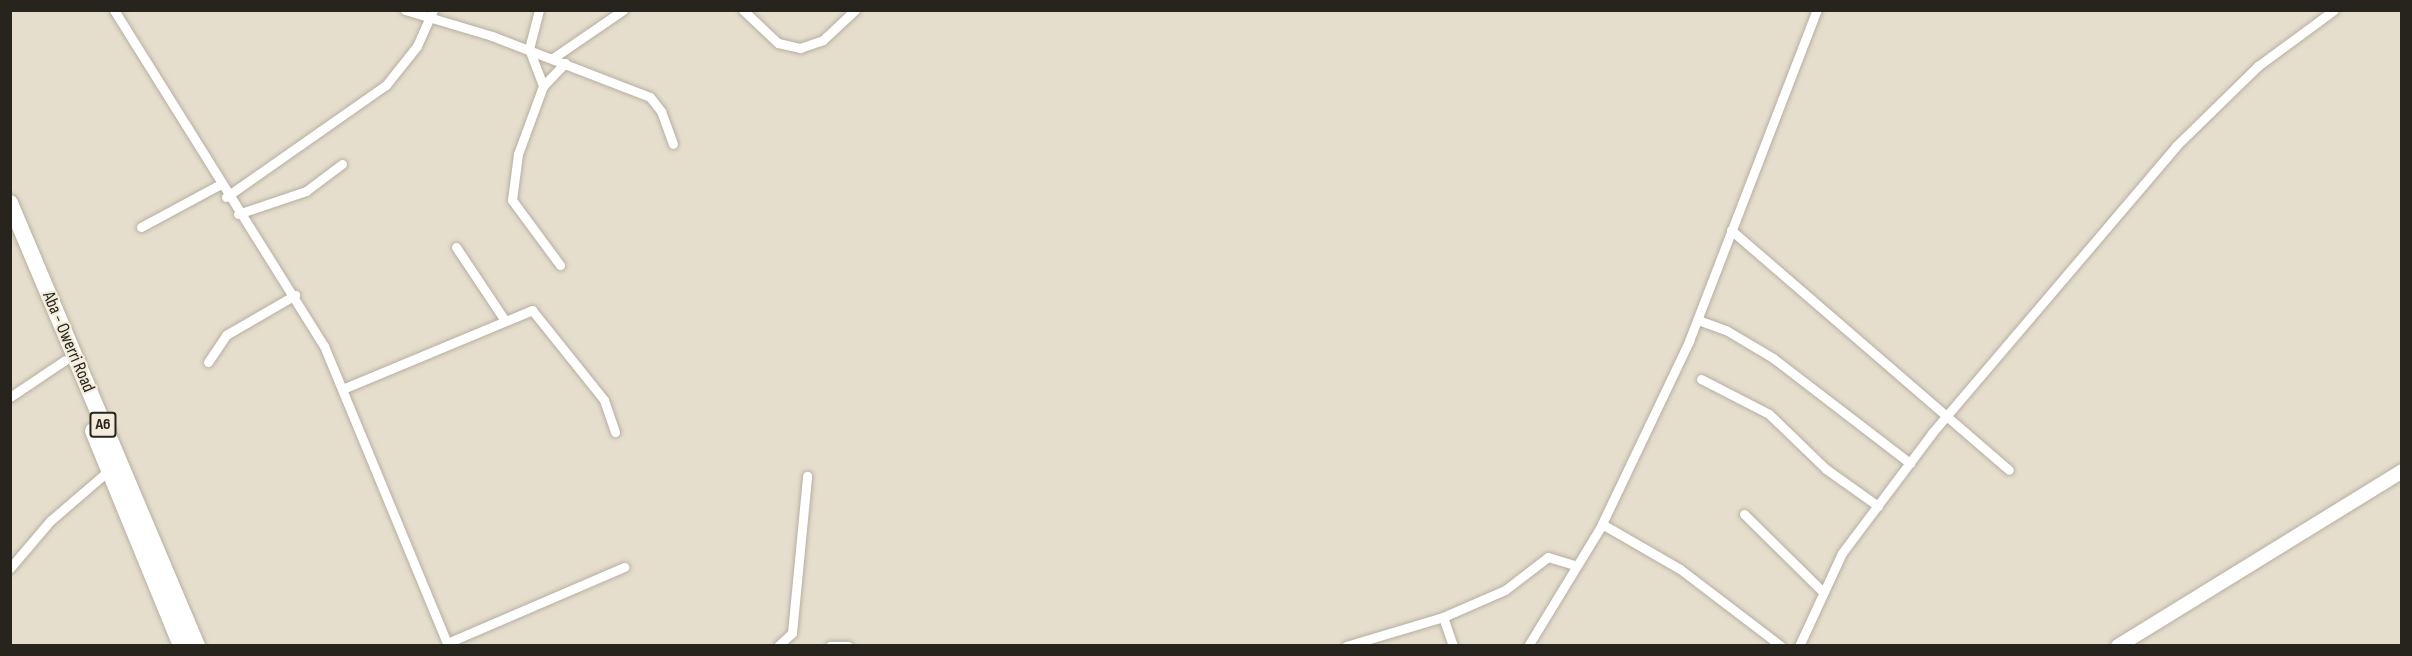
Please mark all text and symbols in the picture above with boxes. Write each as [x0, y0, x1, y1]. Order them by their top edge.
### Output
street label: Aba - Owerri Road [37, 288, 99, 396]
road number: A6 [88, 412, 118, 438]

